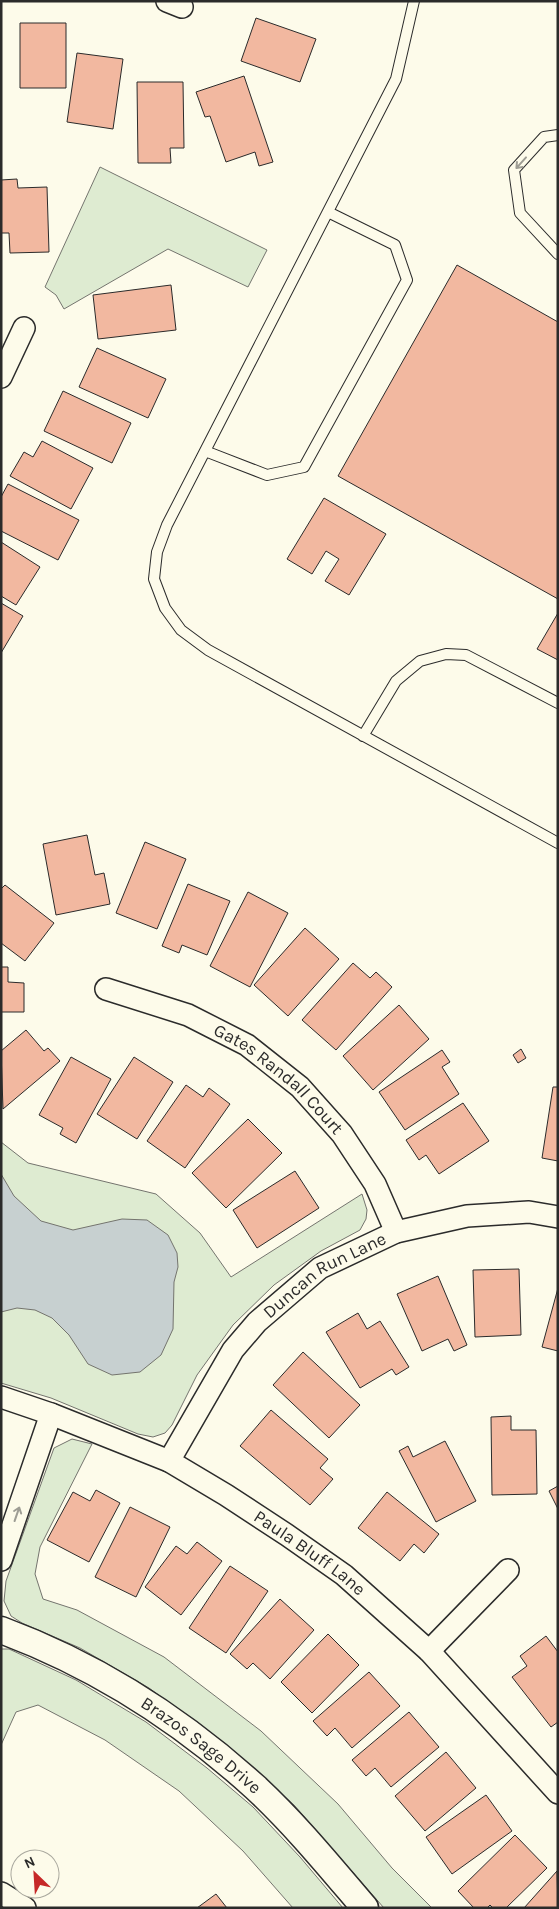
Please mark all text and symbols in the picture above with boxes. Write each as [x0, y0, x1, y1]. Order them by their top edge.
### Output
one-way arrow [515, 156, 527, 169]
street label: Gates Randall Court [210, 1019, 348, 1139]
street label: Duncan Run Lane [258, 1227, 390, 1323]
street label: Paula Bluff Lane [250, 1505, 370, 1600]
one-way arrow [13, 1507, 22, 1522]
street label: Brazos Sage Drive [137, 1692, 266, 1798]
north arrow [10, 1849, 60, 1899]
text: N [22, 1853, 38, 1872]

